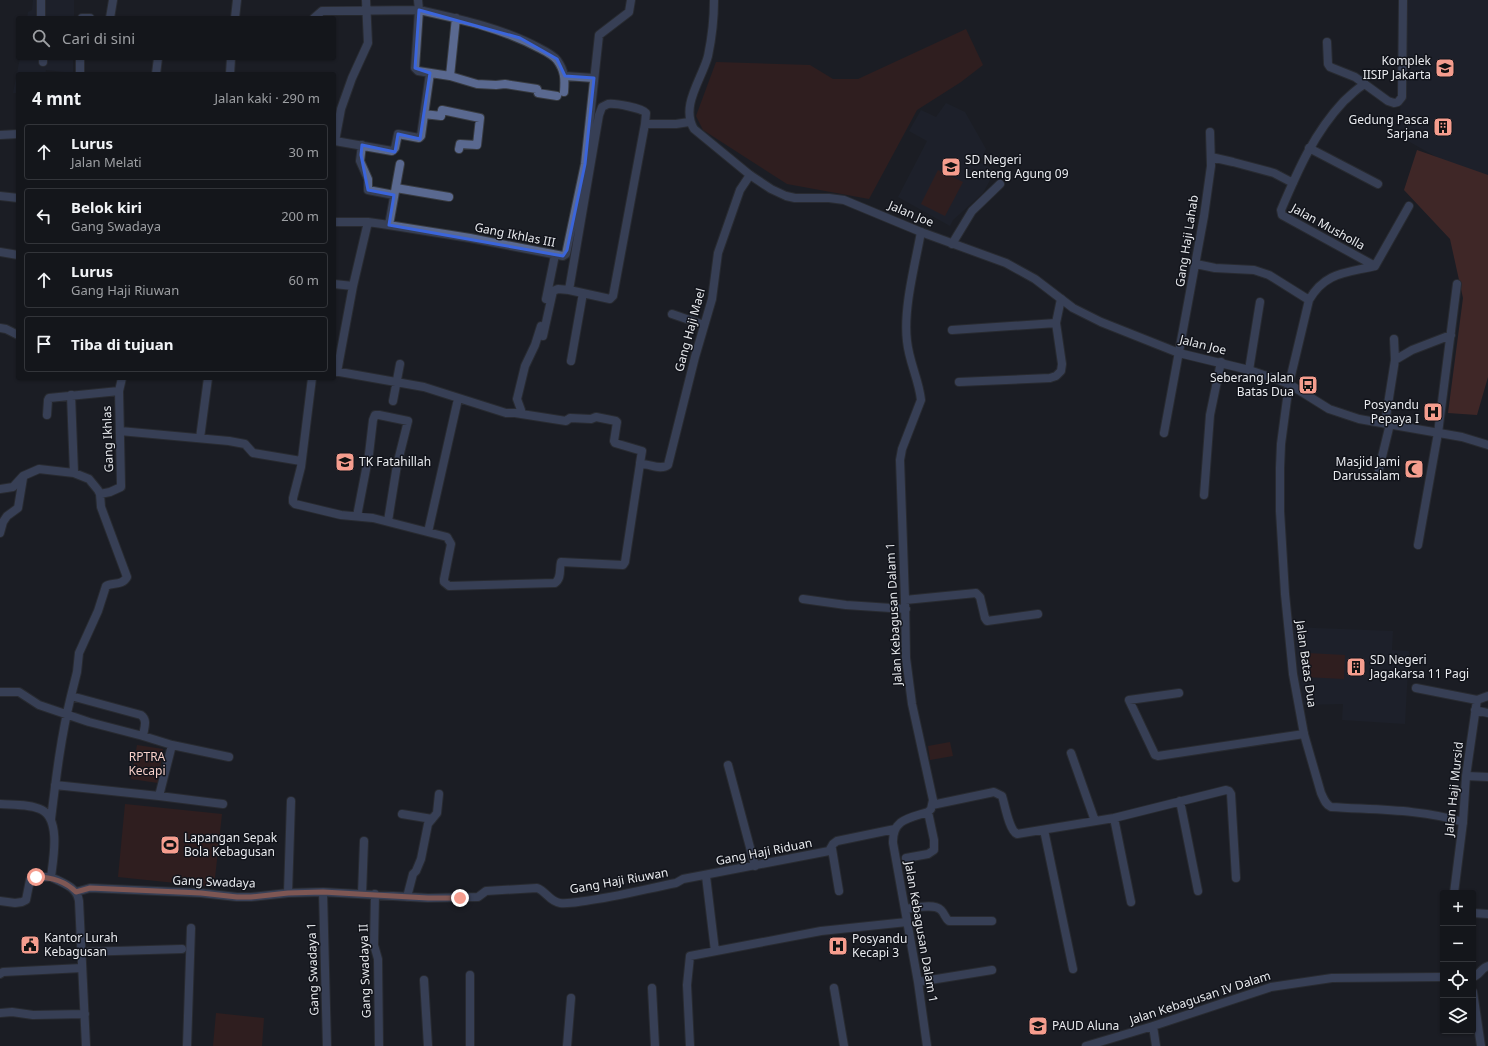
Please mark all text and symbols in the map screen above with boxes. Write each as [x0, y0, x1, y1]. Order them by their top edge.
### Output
search box [16, 16, 336, 60]
icon: search [30, 27, 52, 49]
text: Cari di sini [62, 28, 135, 48]
place label: Komplek IISIP Jakarta [1363, 52, 1432, 83]
school or university icon: Komplek IISIP Jakarta [1434, 57, 1456, 79]
text: 4 mnt [32, 87, 81, 110]
text: Jalan kaki · 290 m [214, 89, 320, 107]
place label: Gedung Pasca Sarjana [1349, 111, 1429, 142]
building icon: Gedung Pasca Sarjana [1432, 116, 1454, 138]
text: Lurus [71, 133, 113, 153]
icon: ahead [33, 141, 55, 163]
text: 30 m [289, 143, 319, 161]
place label: SD Negeri Lenteng Agung 09 [965, 151, 1069, 182]
text: Jalan Melati [71, 153, 142, 171]
school or university icon: SD Negeri Lenteng Agung 09 [940, 156, 962, 178]
street label: Gang Haji Lahab [1171, 194, 1202, 288]
street label: Jalan Joe [885, 196, 937, 231]
text: Belok kiri [71, 197, 142, 217]
street label: Jalan Musholla [1287, 199, 1368, 254]
icon: left [33, 205, 55, 227]
text: 200 m [281, 207, 319, 225]
text: Gang Swadaya [71, 217, 161, 235]
street label: Gang Ikhlas III [473, 218, 557, 251]
text: Lurus [71, 261, 113, 281]
icon: ahead [33, 269, 55, 291]
text: 60 m [289, 271, 319, 289]
text: Gang Haji Riuwan [71, 281, 179, 299]
street label: Gang Haji Mael [670, 286, 709, 374]
street label: Jalan Joe [1177, 330, 1229, 359]
icon: arrive [33, 333, 55, 355]
text: Tiba di tujuan [71, 334, 174, 354]
place label: Seberang Jalan Batas Dua [1210, 369, 1294, 400]
bus stop icon: Seberang Jalan Batas Dua [1297, 374, 1319, 396]
place label: Posyandu Pepaya I [1364, 396, 1419, 427]
hospital icon: Posyandu Pepaya I [1422, 401, 1444, 423]
street label: Gang Ikhlas [98, 405, 117, 473]
school or university icon: TK Fatahillah [334, 451, 356, 473]
place label: TK Fatahillah [359, 453, 431, 470]
place label: Masjid Jami Darussalam [1333, 453, 1400, 484]
mosque icon: Masjid Jami Darussalam [1403, 458, 1425, 480]
street label: Jalan Kebagusan Dalam 1 [881, 542, 906, 687]
street label: Jalan Batas Dua [1292, 618, 1321, 709]
place label: SD Negeri Jagakarsa 11 Pagi [1369, 651, 1469, 682]
building icon: SD Negeri Jagakarsa 11 Pagi [1345, 656, 1367, 678]
street label: Jalan Haji Mursid [1440, 741, 1467, 838]
park label: RPTRA Kecapi [128, 748, 166, 779]
place label: Lapangan Sepak Bola Kebagusan [184, 829, 278, 860]
sports icon: Lapangan Sepak Bola Kebagusan [159, 834, 181, 856]
street label: Gang Haji Riduan [714, 834, 814, 869]
street label: Jalan Kebagusan Dalam 1 [901, 859, 942, 1004]
street label: Gang Haji Riuwan [568, 863, 670, 898]
route start [27, 868, 45, 886]
street label: Gang Swadaya [172, 872, 256, 891]
route end [451, 889, 469, 907]
map controls [1440, 890, 1476, 1034]
button: + [1440, 890, 1476, 926]
street label: Gang Swadaya 1 [302, 922, 323, 1016]
street label: Gang Swadaya II [354, 924, 375, 1018]
button: − [1440, 926, 1476, 962]
place label: Kantor Lurah Kebagusan [44, 929, 118, 960]
place label: Posyandu Kecapi 3 [852, 930, 907, 961]
public building icon: Kantor Lurah Kebagusan [19, 934, 41, 956]
hospital icon: Posyandu Kecapi 3 [827, 935, 849, 957]
button: locate [1440, 962, 1476, 998]
street label: Jalan Kebagusan IV Dalam [1126, 967, 1273, 1029]
button: layers [1440, 998, 1476, 1034]
school or university icon: PAUD Aluna [1027, 1015, 1049, 1037]
place label: PAUD Aluna [1052, 1017, 1119, 1034]

